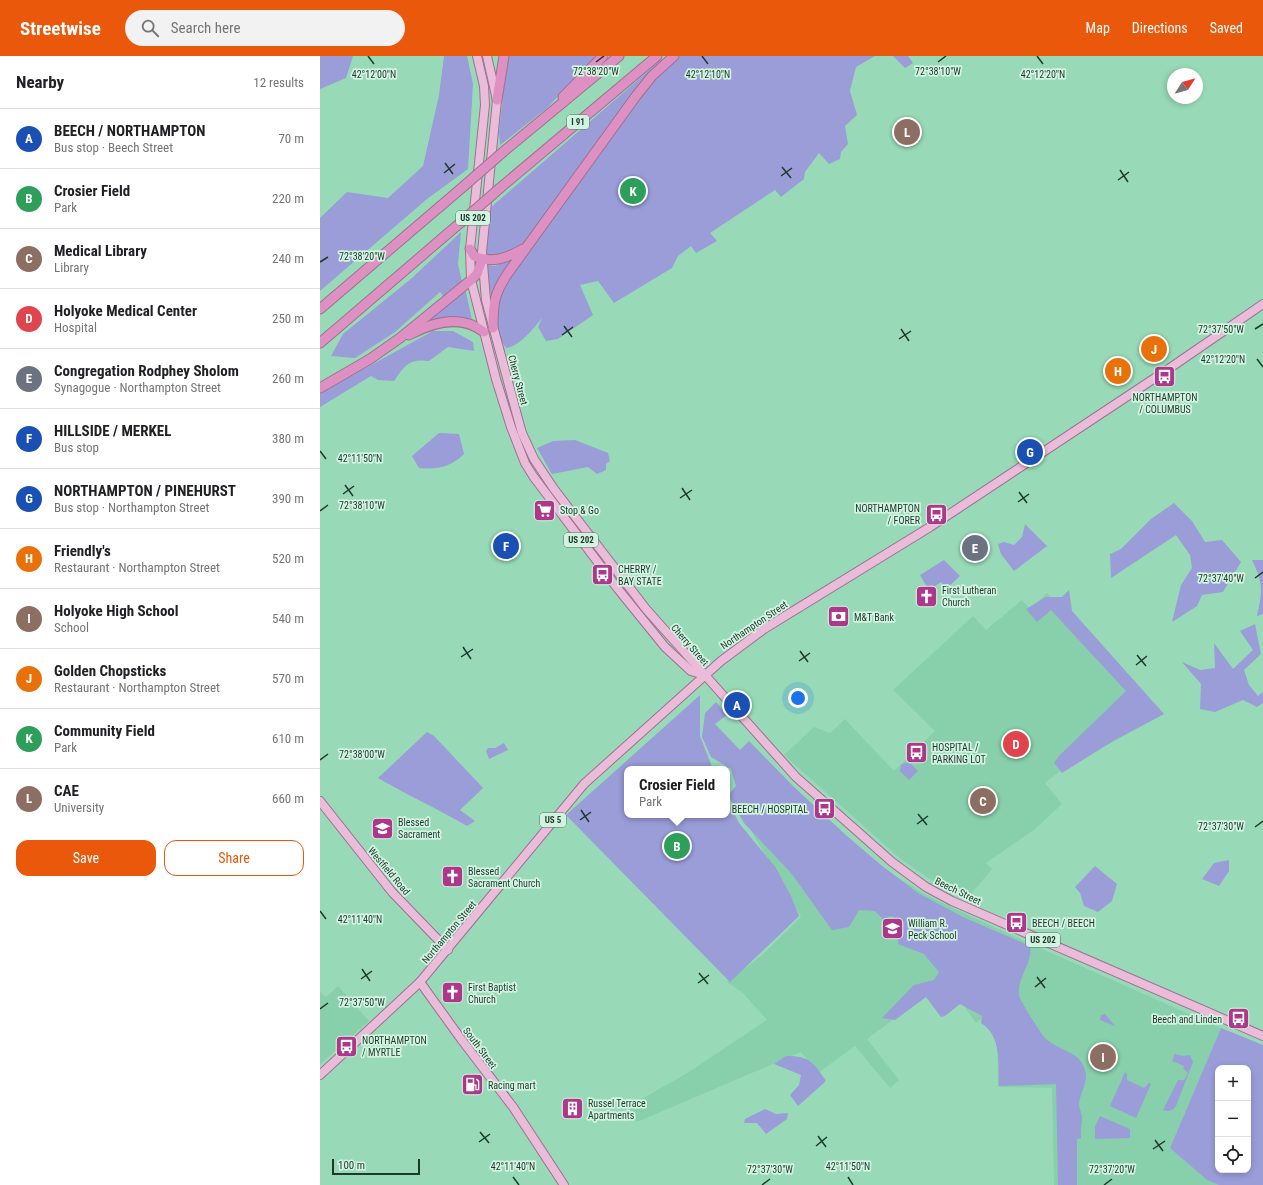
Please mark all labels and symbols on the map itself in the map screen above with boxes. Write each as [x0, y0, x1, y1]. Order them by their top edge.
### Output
text: 72°38'20"W [573, 66, 619, 77]
text: 72°38'10"W [915, 66, 961, 77]
north arrow [1167, 68, 1203, 104]
text: 42°12'00"N [352, 69, 396, 80]
text: 42°12'10"N [686, 69, 730, 80]
text: 42°12'20"N [1021, 69, 1065, 80]
road number: I 91 [567, 115, 589, 129]
pin: L [894, 117, 920, 147]
pin: K [620, 176, 646, 206]
road number: US 202 [456, 211, 490, 225]
text: 72°38'20"W [339, 251, 385, 262]
text: 72°37'50"W [1198, 324, 1244, 335]
pin: J [1141, 334, 1167, 364]
street label: Cherry Street [506, 354, 530, 406]
text: 42°12'20"N [1201, 354, 1245, 365]
pin: H [1105, 356, 1131, 386]
bus stop icon: NORTHAMPTON / COLUMBUS [1152, 364, 1178, 390]
place label: NORTHAMPTON / COLUMBUS [1133, 392, 1197, 415]
pin: G [1017, 437, 1043, 467]
text: 42°11'50"N [338, 453, 382, 464]
supermarket icon: Stop & Go [532, 497, 558, 523]
text: 72°38'10"W [339, 500, 385, 511]
bus stop icon: NORTHAMPTON / FORER [923, 501, 949, 527]
place label: NORTHAMPTON / FORER [855, 503, 921, 526]
place label: Stop & Go [560, 505, 599, 516]
pin: F [493, 531, 519, 561]
road number: US 202 [564, 533, 598, 547]
pin: E [962, 533, 988, 563]
bus stop icon: CHERRY / BAY STATE [590, 562, 616, 588]
place label: CHERRY / BAY STATE [618, 564, 662, 587]
text: 72°37'40"W [1198, 573, 1244, 584]
church icon: First Lutheran Church [914, 583, 940, 609]
place label: First Lutheran Church [942, 585, 996, 608]
street label: Northampton Street [719, 599, 789, 651]
bank icon: M&T Bank [826, 604, 852, 630]
place label: M&T Bank [854, 612, 894, 623]
street label: Cherry Street [669, 622, 711, 668]
your location [788, 688, 808, 708]
pin: A [724, 690, 750, 720]
pin: D [1003, 729, 1029, 759]
bus stop icon: HOSPITAL / PARKING LOT [903, 740, 929, 766]
place label: HOSPITAL / PARKING LOT [932, 742, 986, 765]
text: 72°38'00"W [339, 749, 385, 760]
pin: C [970, 786, 996, 816]
bus stop icon: BEECH / HOSPITAL [811, 796, 837, 822]
place label: BEECH / HOSPITAL [732, 804, 808, 815]
road number: US 5 [540, 813, 566, 827]
school or university icon: Blessed Sacrament [369, 815, 395, 841]
place label: Blessed Sacrament [398, 817, 440, 840]
text: 72°37'30"W [1198, 821, 1244, 832]
pin: B [664, 831, 690, 861]
street label: Westfield Road [366, 845, 412, 897]
church icon: Blessed Sacrament Church [439, 864, 465, 890]
place label: Blessed Sacrament Church [468, 866, 540, 889]
street label: Beech Street [933, 875, 983, 907]
street label: Northampton Street [420, 899, 478, 965]
bus stop icon: BEECH / BEECH [1003, 910, 1029, 936]
text: 42°11'40"N [338, 914, 382, 925]
school or university icon: William R. Peck School [880, 916, 906, 942]
place label: William R. Peck School [908, 918, 957, 941]
place label: BEECH / BEECH [1032, 918, 1095, 929]
road number: US 202 [1026, 933, 1060, 947]
church icon: First Baptist Church [439, 980, 465, 1006]
place label: First Baptist Church [468, 982, 516, 1005]
text: 72°37'50"W [339, 997, 385, 1008]
bus stop icon: Beech and Linden [1225, 1006, 1251, 1032]
place label: Beech and Linden [1152, 1014, 1222, 1025]
street label: South Street [461, 1025, 499, 1071]
bus stop icon: NORTHAMPTON / MYRTLE [333, 1033, 359, 1059]
place label: NORTHAMPTON / MYRTLE [362, 1035, 427, 1058]
pin: I [1090, 1042, 1116, 1072]
fuel station icon: Racing mart [460, 1072, 486, 1098]
place label: Racing mart [488, 1080, 536, 1091]
building icon: Russel Terrace Apartments [559, 1096, 585, 1122]
place label: Russel Terrace Apartments [588, 1098, 646, 1121]
scale bar [332, 1157, 420, 1176]
text: 42°11'40"N [491, 1161, 535, 1172]
text: 42°11'50"N [826, 1161, 870, 1172]
text: 72°37'30"W [747, 1164, 793, 1175]
text: 72°37'20"W [1089, 1164, 1135, 1175]

